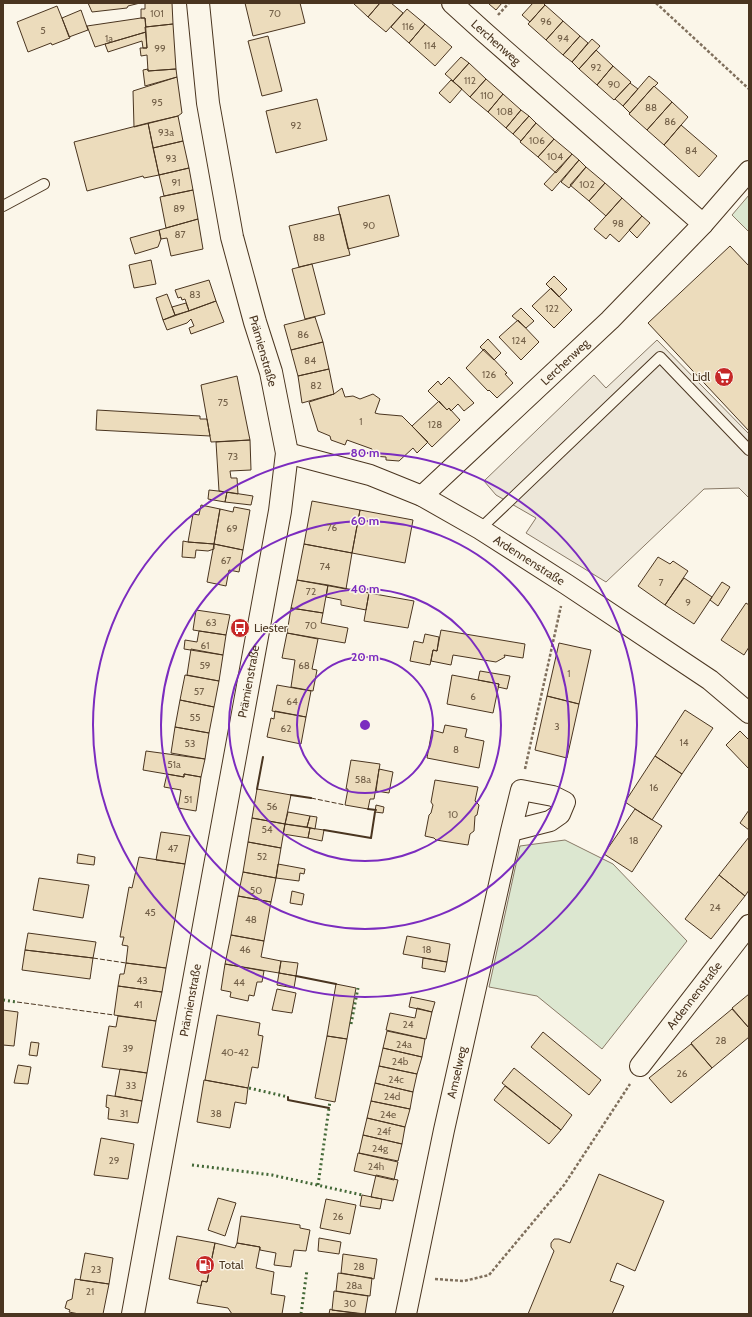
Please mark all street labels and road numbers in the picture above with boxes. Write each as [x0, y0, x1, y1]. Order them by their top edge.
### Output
street label: Lerchenweg [468, 16, 525, 69]
street label: Prämienstraße [246, 313, 281, 388]
street label: Lerchenweg [537, 335, 593, 388]
street label: Ardennenstraße [491, 532, 568, 588]
street label: Prämienstraße [234, 644, 262, 719]
street label: Ardennenstraße [663, 958, 725, 1032]
street label: Prämienstraße [176, 963, 204, 1038]
street label: Amselweg [443, 1044, 470, 1100]

